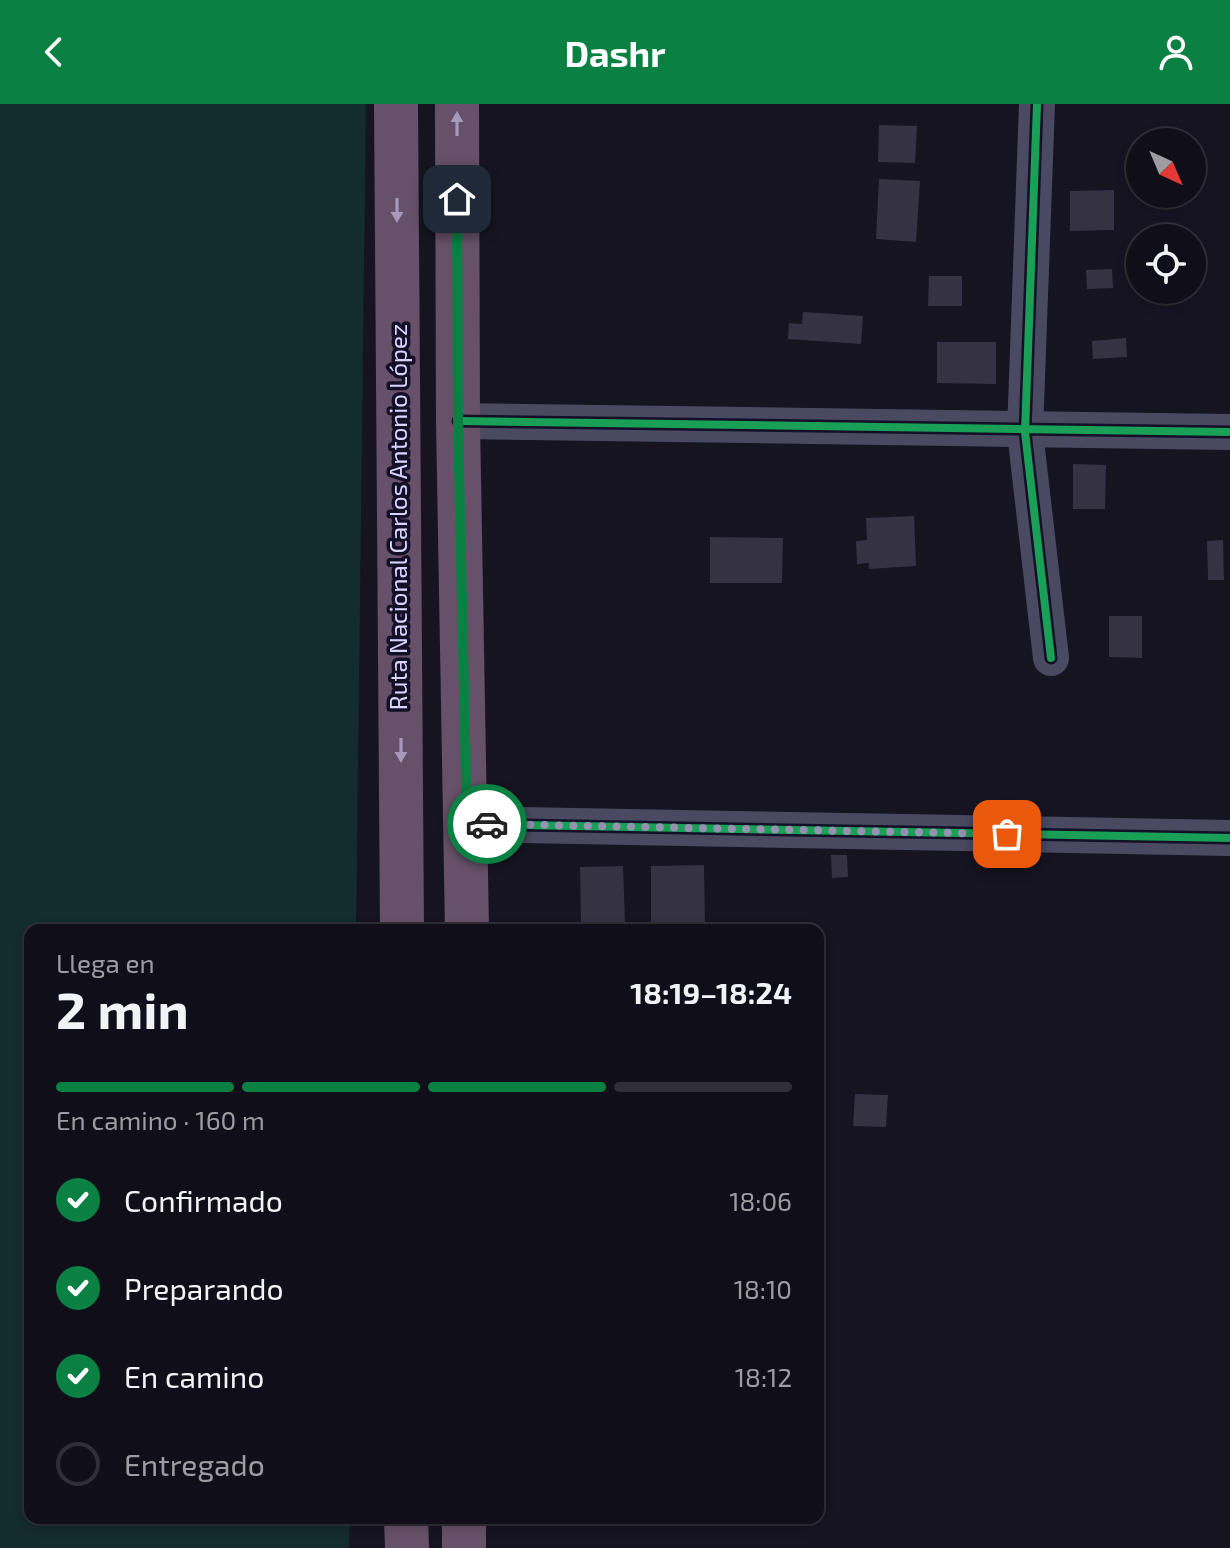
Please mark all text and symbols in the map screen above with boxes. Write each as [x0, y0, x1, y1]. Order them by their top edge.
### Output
icon: back [32, 30, 76, 74]
icon: person [1154, 30, 1198, 74]
text: Dashr [564, 31, 666, 74]
one-way arrow [451, 111, 463, 136]
north arrow [1126, 128, 1206, 208]
map controls [1126, 128, 1206, 304]
pin [423, 165, 491, 233]
icon: home [435, 177, 479, 221]
one-way arrow [391, 198, 403, 223]
button: locate [1126, 224, 1206, 304]
street label: Ruta Nacional Carlos Antonio López [383, 324, 412, 710]
one-way arrow [395, 738, 407, 763]
courier [447, 784, 527, 864]
pin [973, 800, 1041, 868]
icon: car [465, 802, 509, 846]
icon: bag [985, 812, 1029, 856]
text: Llega en [56, 947, 155, 978]
text: 18:19–18:24 [630, 974, 792, 1010]
text: 2 min [56, 977, 189, 1039]
text: En camino · 160 m [56, 1104, 265, 1135]
icon: check [56, 1178, 100, 1222]
text: Confirmado [124, 1182, 283, 1218]
text: 18:06 [729, 1185, 792, 1216]
icon: check [56, 1266, 100, 1310]
text: Preparando [124, 1270, 283, 1306]
text: 18:10 [734, 1273, 792, 1304]
icon: check [56, 1354, 100, 1398]
text: En camino [124, 1358, 264, 1394]
text: 18:12 [735, 1361, 792, 1392]
text: Entregado [124, 1446, 265, 1482]

